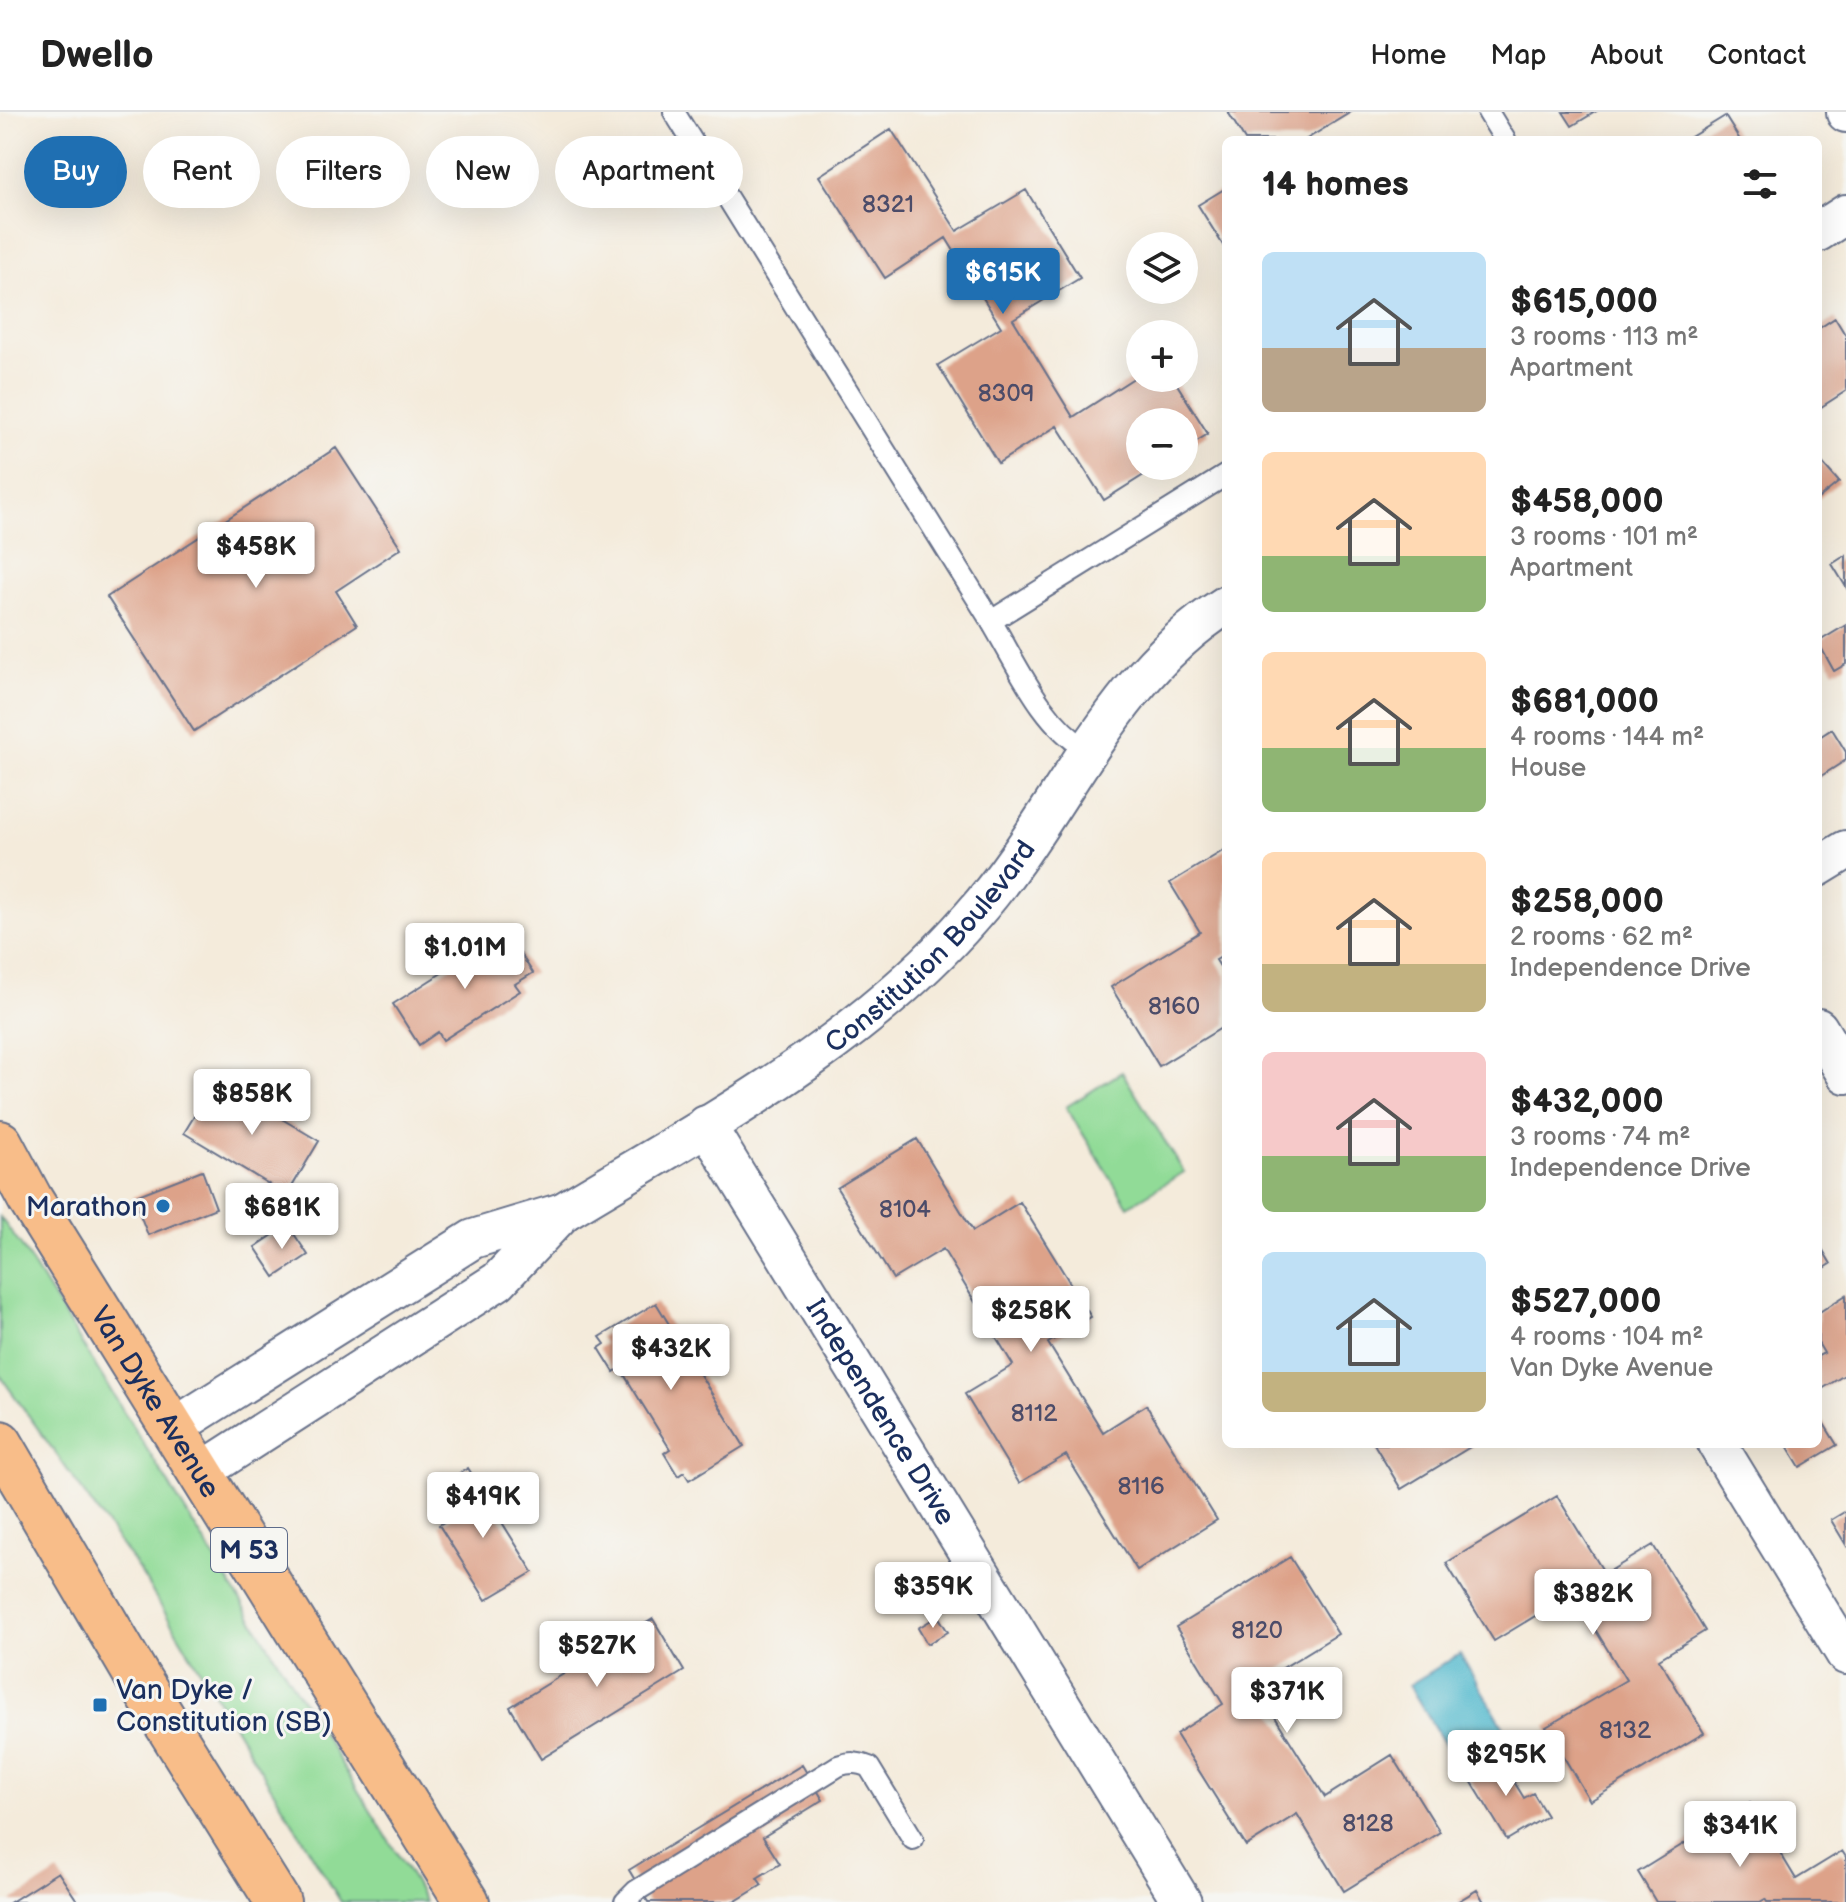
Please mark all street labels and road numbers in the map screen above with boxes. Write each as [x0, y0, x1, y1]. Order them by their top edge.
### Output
street label: Constitution Boulevard [819, 834, 1043, 1060]
street label: Independence Drive [798, 1293, 962, 1531]
street label: Van Dyke Avenue [83, 1301, 226, 1504]
road number: M 53 [211, 1528, 287, 1572]

